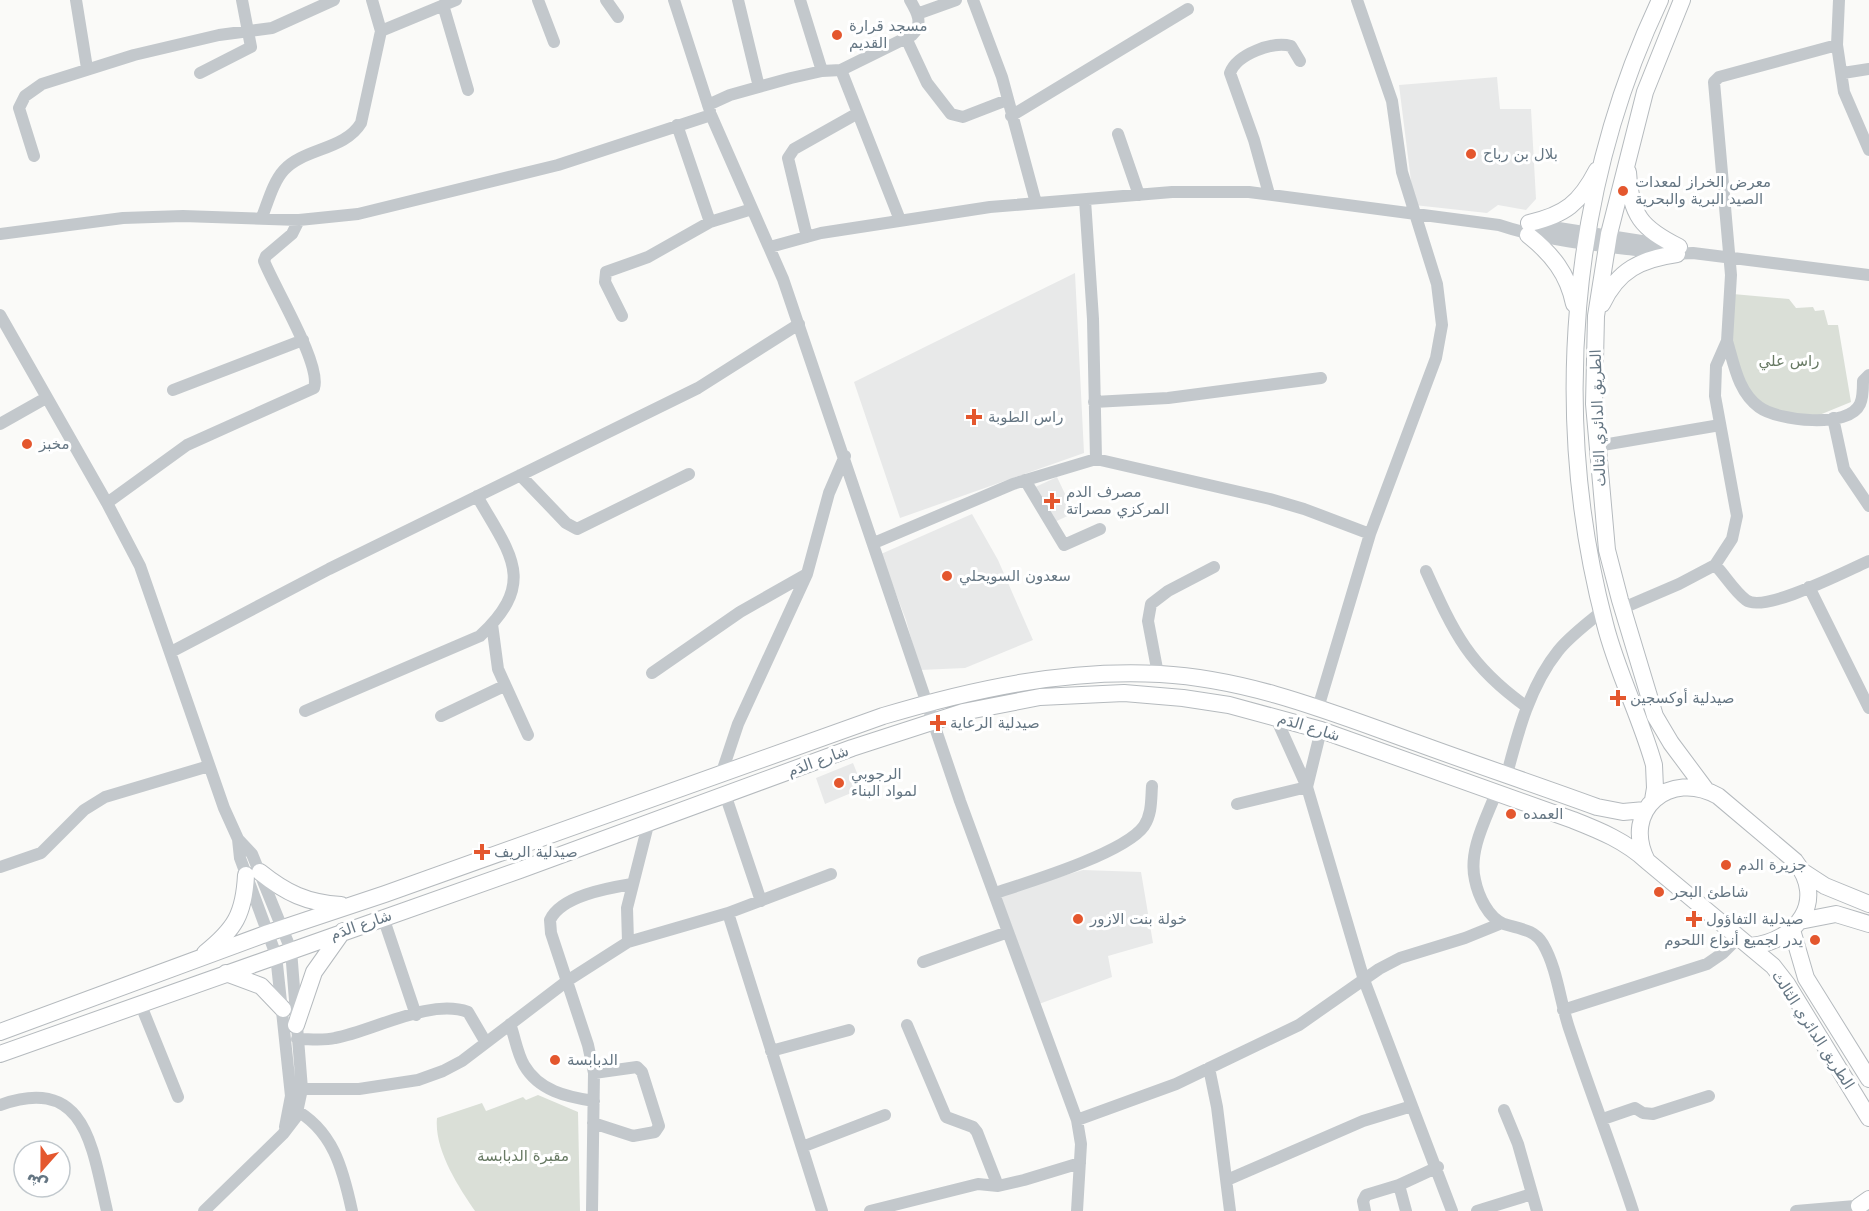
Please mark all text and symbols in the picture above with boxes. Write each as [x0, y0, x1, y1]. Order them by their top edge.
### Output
place label: مسجد قرارة القديم [849, 17, 927, 52]
marker: مسجد قرارة القديم [830, 28, 844, 42]
place label: بلال بن رباح [1483, 145, 1558, 163]
marker: بلال بن رباح [1464, 147, 1478, 161]
place label: معرض الخراز لمعدات الصيد البرية والبحرية [1635, 173, 1771, 208]
marker: معرض الخراز لمعدات الصيد البرية والبحرية [1616, 184, 1630, 198]
street label: الطريق الدائري الثالث [1587, 349, 1610, 487]
park label: راس علي [1759, 352, 1819, 371]
marker: راس الطوبة [965, 408, 983, 426]
place label: راس الطوبة [988, 408, 1064, 426]
place label: مخبز [38, 435, 70, 453]
marker: مخبز [20, 437, 34, 451]
place label: مصرف الدم المركزي مصراتة [1066, 483, 1169, 519]
marker: مصرف الدم المركزي مصراتة [1043, 492, 1061, 510]
place label: سعدون السويحلي [959, 567, 1071, 586]
marker: سعدون السويحلي [940, 569, 954, 583]
place label: صيدلية أوكسجين [1630, 688, 1735, 707]
marker: صيدلية أوكسجين [1611, 691, 1625, 705]
street label: شارع الدَم [1276, 709, 1342, 745]
place label: صيدلية الرعاية [950, 714, 1040, 732]
marker: صيدلية الرعاية [931, 716, 945, 730]
street label: شارع الدَم [785, 742, 851, 780]
place label: الرجوبي لمواد البناء [851, 765, 917, 800]
marker: الرجوبي لمواد البناء [832, 776, 846, 790]
place label: العمده [1523, 805, 1563, 823]
marker: العمده [1504, 807, 1518, 821]
place label: صيدلية الريف [494, 843, 578, 861]
marker: صيدلية الريف [475, 845, 489, 859]
place label: جزيرة الدم [1738, 856, 1807, 874]
marker: جزيرة الدم [1719, 858, 1733, 872]
place label: شاطئ البحر [1670, 883, 1749, 901]
marker: شاطئ البحر [1652, 885, 1666, 899]
street label: شارع الدَم [328, 906, 394, 944]
place label: خولة بنت الازور [1089, 910, 1187, 928]
place label: صيدلية التفاؤول [1706, 910, 1804, 928]
marker: خولة بنت الازور [1071, 912, 1085, 926]
marker: صيدلية التفاؤول [1687, 912, 1701, 926]
place label: يدر لجميع أنواع اللحوم [1664, 930, 1803, 949]
marker: يدر لجميع أنواع اللحوم [1808, 933, 1822, 947]
street label: الطريق الدائري الثالث [1767, 967, 1858, 1093]
place label: الدبابسة [567, 1051, 618, 1069]
marker: الدبابسة [548, 1053, 562, 1067]
north arrow [12, 1139, 72, 1199]
park label: مقبرة الدبابسة [477, 1147, 569, 1165]
text: ش [23, 1170, 51, 1195]

